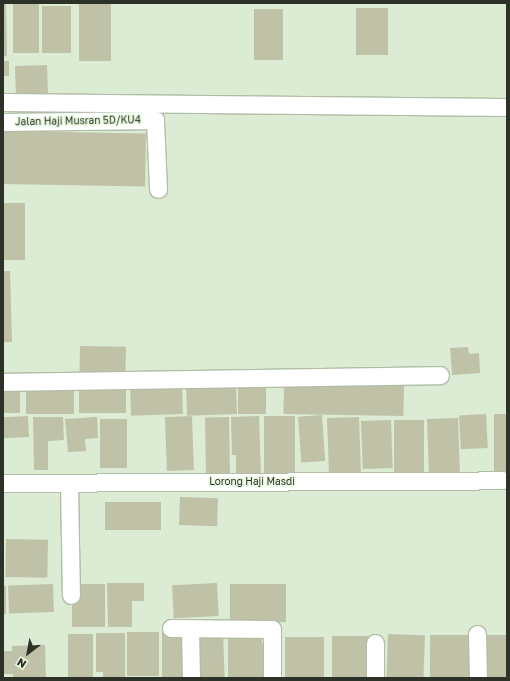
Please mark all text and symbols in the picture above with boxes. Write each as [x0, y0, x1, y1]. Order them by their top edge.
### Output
street label: Jalan Haji Musran 5D/KU4 [15, 114, 141, 128]
street label: Lorong Haji Masdi [209, 476, 295, 488]
north arrow [8, 633, 48, 673]
text: N [14, 656, 28, 671]

